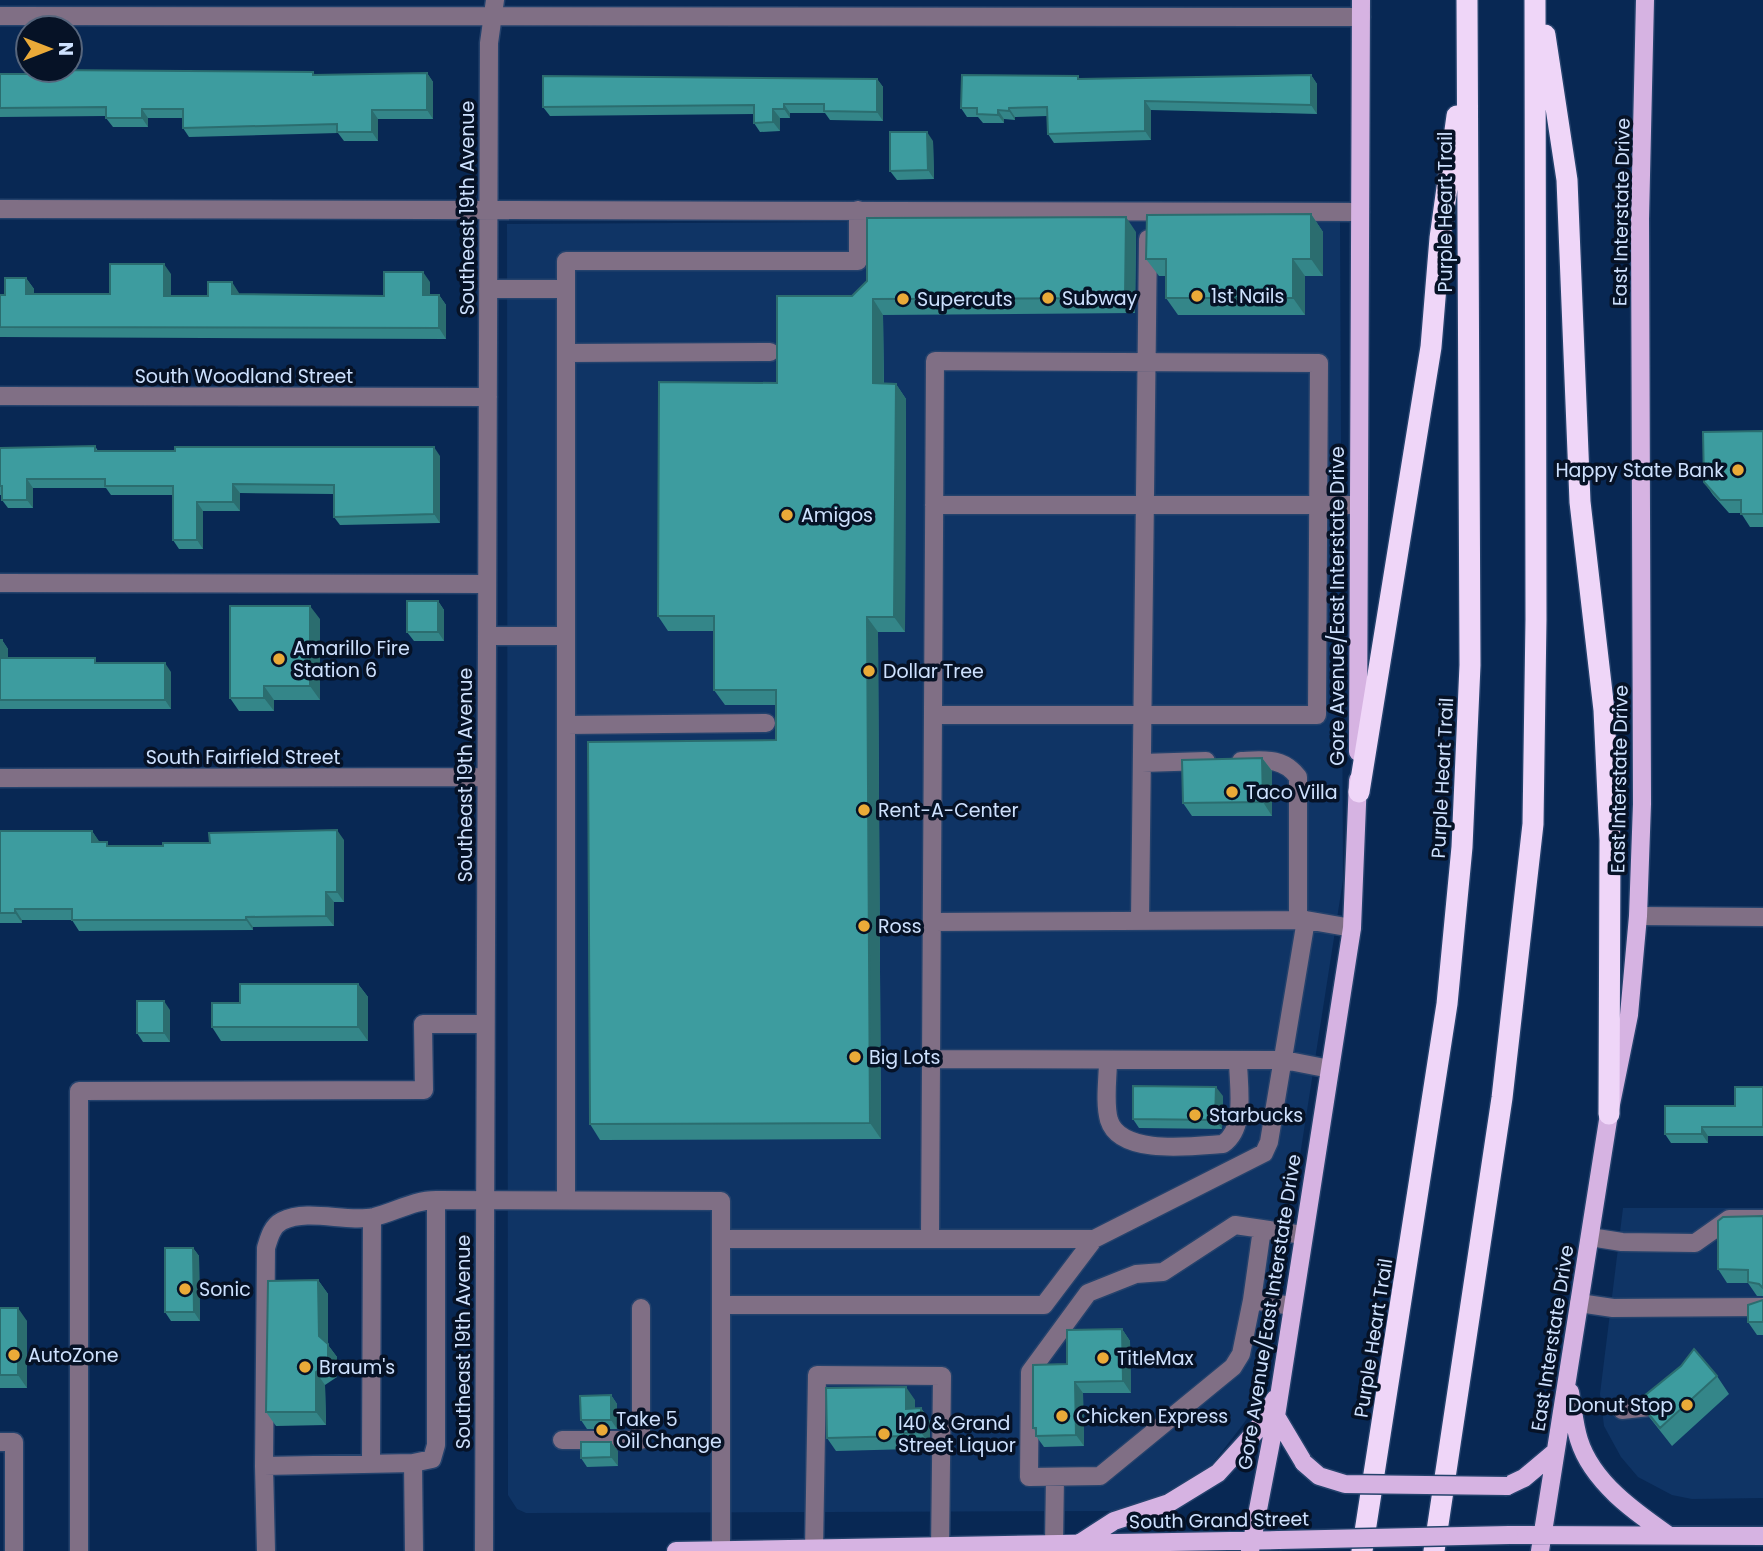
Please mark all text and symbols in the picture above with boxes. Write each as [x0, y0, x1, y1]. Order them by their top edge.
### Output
north arrow [14, 14, 84, 84]
text: N [52, 42, 79, 56]
street label: Southeast 19th Avenue [454, 101, 481, 315]
street label: East Interstate Drive [1606, 118, 1637, 306]
street label: Purple Heart Trail [1432, 131, 1459, 293]
place label: 1st Nails [1211, 283, 1284, 310]
place label: Subway [1062, 285, 1138, 312]
place label: Supercuts [917, 286, 1013, 313]
marker: 1st Nails [1189, 288, 1205, 304]
marker: Subway [1040, 290, 1056, 306]
marker: Supercuts [895, 291, 911, 307]
street label: South Woodland Street [135, 363, 353, 390]
street label: Gore Avenue/East Interstate Drive [1324, 446, 1351, 766]
place label: Happy State Bank [1555, 457, 1724, 484]
marker: Happy State Bank [1730, 462, 1746, 478]
place label: Amigos [801, 502, 873, 529]
marker: Amigos [779, 507, 795, 523]
place label: Amarillo Fire Station 6 [293, 635, 410, 684]
marker: Amarillo Fire Station 6 [271, 651, 287, 667]
place label: Dollar Tree [883, 658, 984, 685]
marker: Dollar Tree [861, 663, 877, 679]
street label: Southeast 19th Avenue [452, 668, 479, 882]
street label: East Interstate Drive [1604, 685, 1635, 873]
street label: Purple Heart Trail [1425, 697, 1460, 859]
street label: South Fairfield Street [146, 744, 340, 771]
place label: Taco Villa [1246, 779, 1338, 806]
marker: Taco Villa [1224, 784, 1240, 800]
place label: Rent-A-Center [878, 797, 1019, 824]
marker: Rent-A-Center [856, 802, 872, 818]
place label: Ross [878, 913, 922, 940]
marker: Ross [856, 918, 872, 934]
place label: Big Lots [869, 1044, 940, 1071]
marker: Big Lots [847, 1049, 863, 1065]
place label: Starbucks [1209, 1102, 1303, 1129]
marker: Starbucks [1187, 1107, 1203, 1123]
street label: Gore Avenue/East Interstate Drive [1231, 1152, 1308, 1472]
street label: Southeast 19th Avenue [450, 1235, 477, 1449]
street label: East Interstate Drive [1524, 1243, 1581, 1433]
street label: Purple Heart Trail [1348, 1256, 1399, 1420]
place label: Sonic [199, 1276, 251, 1303]
marker: Sonic [177, 1281, 193, 1297]
place label: AutoZone [28, 1342, 118, 1369]
place label: TitleMax [1117, 1345, 1194, 1372]
marker: AutoZone [6, 1347, 22, 1363]
marker: TitleMax [1095, 1350, 1111, 1366]
place label: Braum's [319, 1354, 395, 1381]
marker: Braum's [297, 1359, 313, 1375]
place label: Donut Stop [1568, 1392, 1673, 1419]
marker: Donut Stop [1679, 1397, 1695, 1413]
place label: Chicken Express [1076, 1403, 1228, 1430]
place label: Take 5 Oil Change [616, 1406, 722, 1455]
marker: Chicken Express [1054, 1408, 1070, 1424]
place label: I40 & Grand Street Liquor [898, 1410, 1016, 1459]
marker: Take 5 Oil Change [594, 1422, 610, 1438]
marker: I40 & Grand Street Liquor [876, 1426, 892, 1442]
street label: South Grand Street [1129, 1505, 1309, 1536]

